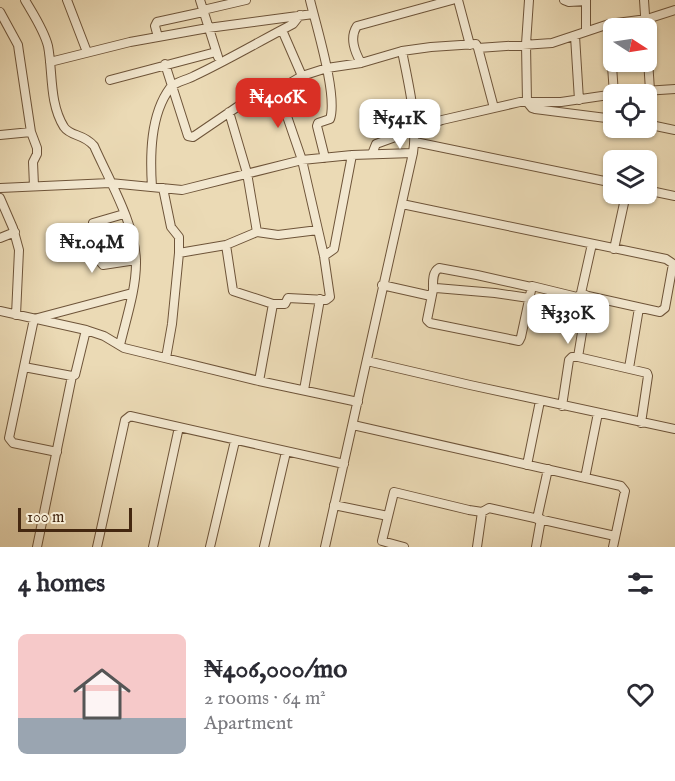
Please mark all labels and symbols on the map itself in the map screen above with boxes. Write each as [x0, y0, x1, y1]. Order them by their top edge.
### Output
north arrow [603, 18, 657, 72]
pin: ₦406K [236, 78, 320, 129]
pin: ₦541K [358, 99, 442, 150]
pin: ₦1.04M [43, 223, 141, 274]
pin: ₦330K [526, 294, 610, 345]
scale bar [18, 505, 132, 532]

